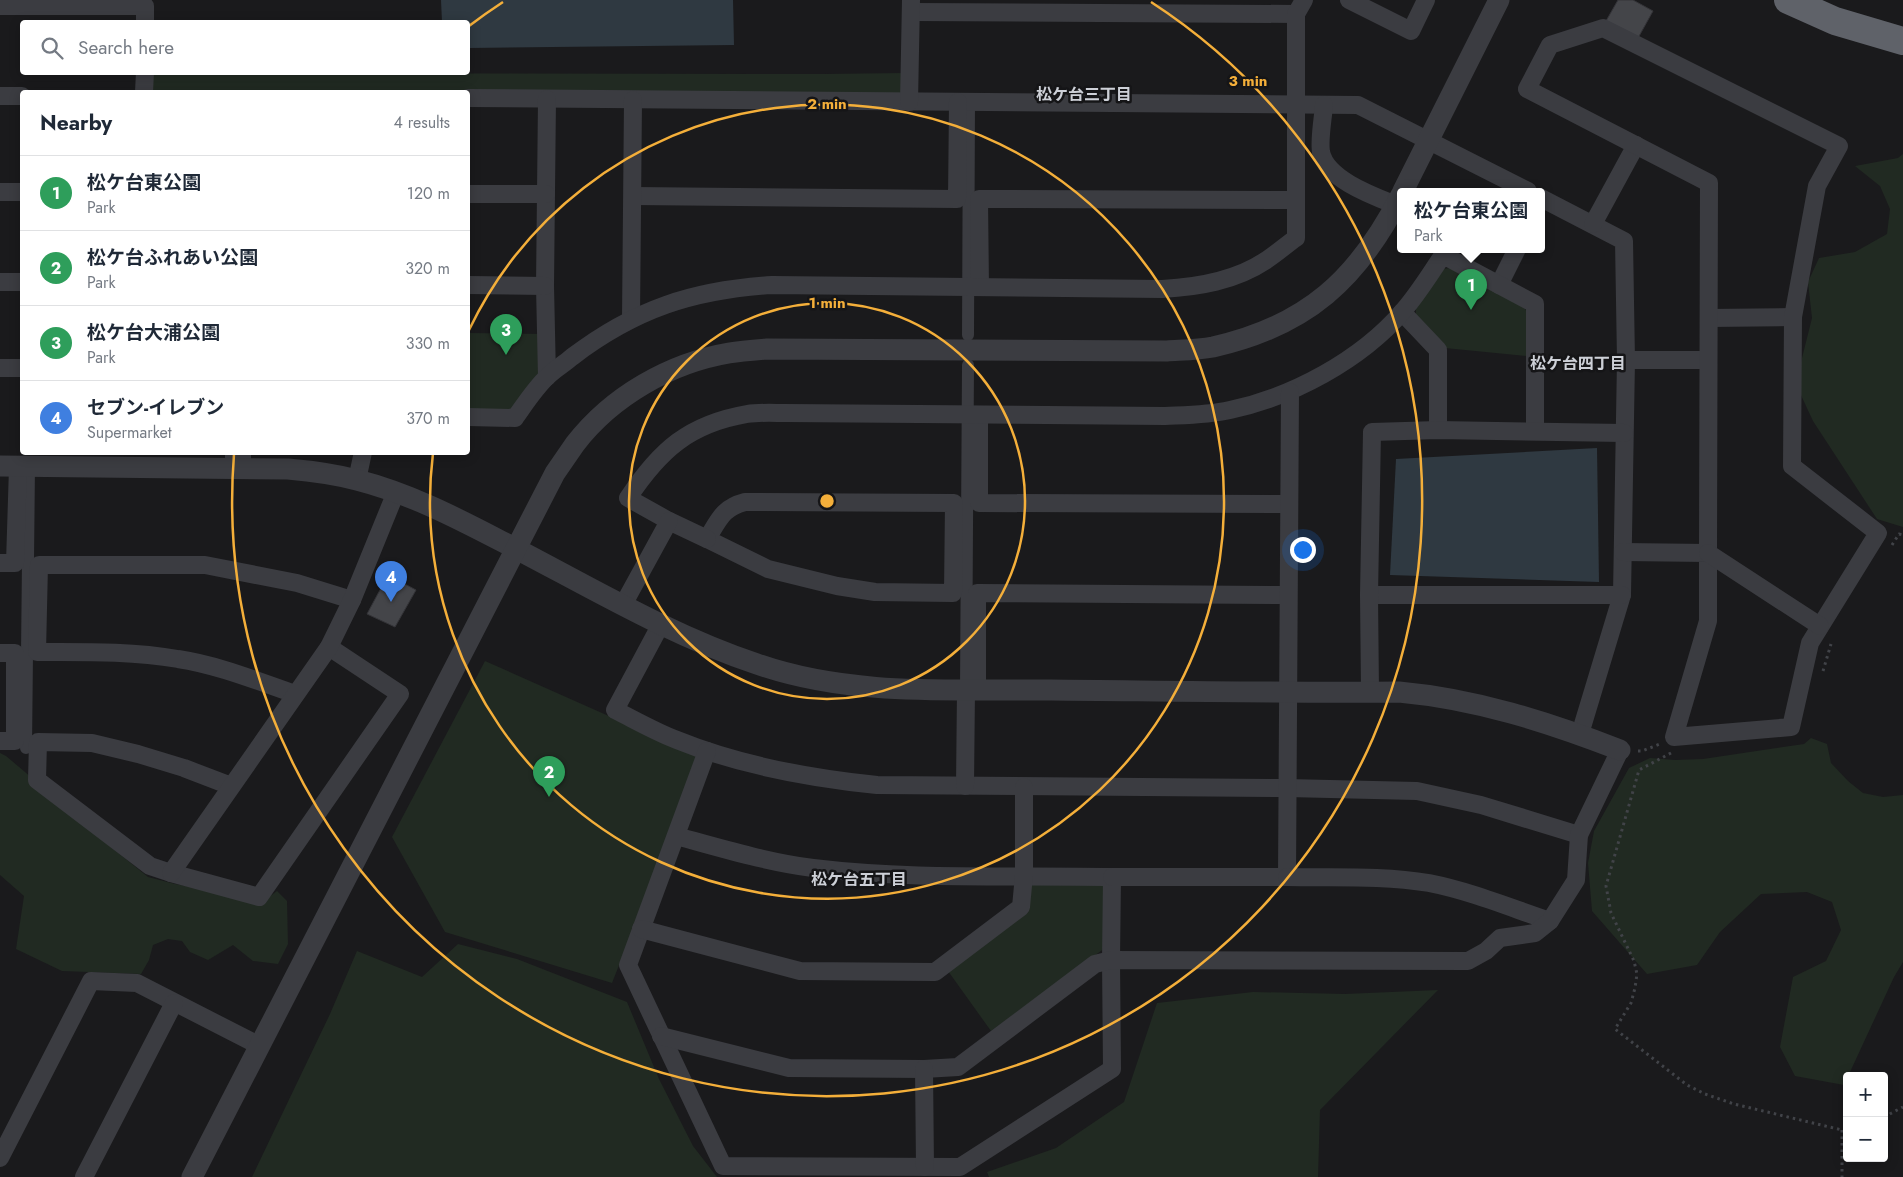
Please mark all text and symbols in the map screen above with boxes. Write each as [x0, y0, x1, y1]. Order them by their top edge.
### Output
search box [20, 20, 470, 75]
icon: search [38, 34, 66, 62]
text: Search here [78, 34, 174, 61]
text: 3 min [1229, 70, 1267, 92]
district label: 松ケ台三丁目 [1036, 83, 1132, 106]
text: 2 min [807, 93, 847, 115]
text: Nearby [40, 108, 112, 138]
text: 4 results [394, 111, 450, 134]
text: 松ケ台東公園 [87, 169, 201, 196]
text: 1 [52, 182, 60, 205]
text: 120 m [407, 182, 450, 205]
popup [1397, 188, 1545, 253]
text: Park [87, 196, 116, 219]
text: 松ケ台東公園 [1414, 197, 1528, 224]
text: Park [1414, 224, 1443, 247]
text: 松ケ台ふれあい公園 [87, 244, 258, 271]
text: 2 [51, 257, 61, 280]
text: 320 m [405, 257, 450, 280]
pin: 1 [1455, 269, 1487, 310]
text: Park [87, 271, 116, 294]
text: 1 min [808, 292, 846, 314]
pin: 3 [490, 314, 522, 355]
text: 松ケ台大浦公園 [87, 319, 220, 346]
text: 3 [51, 332, 61, 355]
text: 330 m [406, 332, 450, 355]
text: Park [87, 346, 116, 369]
district label: 松ケ台四丁目 [1530, 352, 1626, 375]
text: セブン-イレブン [87, 394, 224, 421]
text: 4 [50, 407, 62, 430]
text: 370 m [406, 407, 450, 430]
text: Supermarket [87, 421, 172, 444]
centre of rings [818, 492, 836, 510]
your location [1290, 537, 1316, 563]
pin: 4 [375, 561, 407, 602]
pin: 2 [533, 756, 565, 797]
district label: 松ケ台五丁目 [811, 868, 907, 891]
map controls [1843, 1072, 1888, 1162]
button: + [1843, 1072, 1888, 1117]
button: − [1843, 1117, 1888, 1162]

